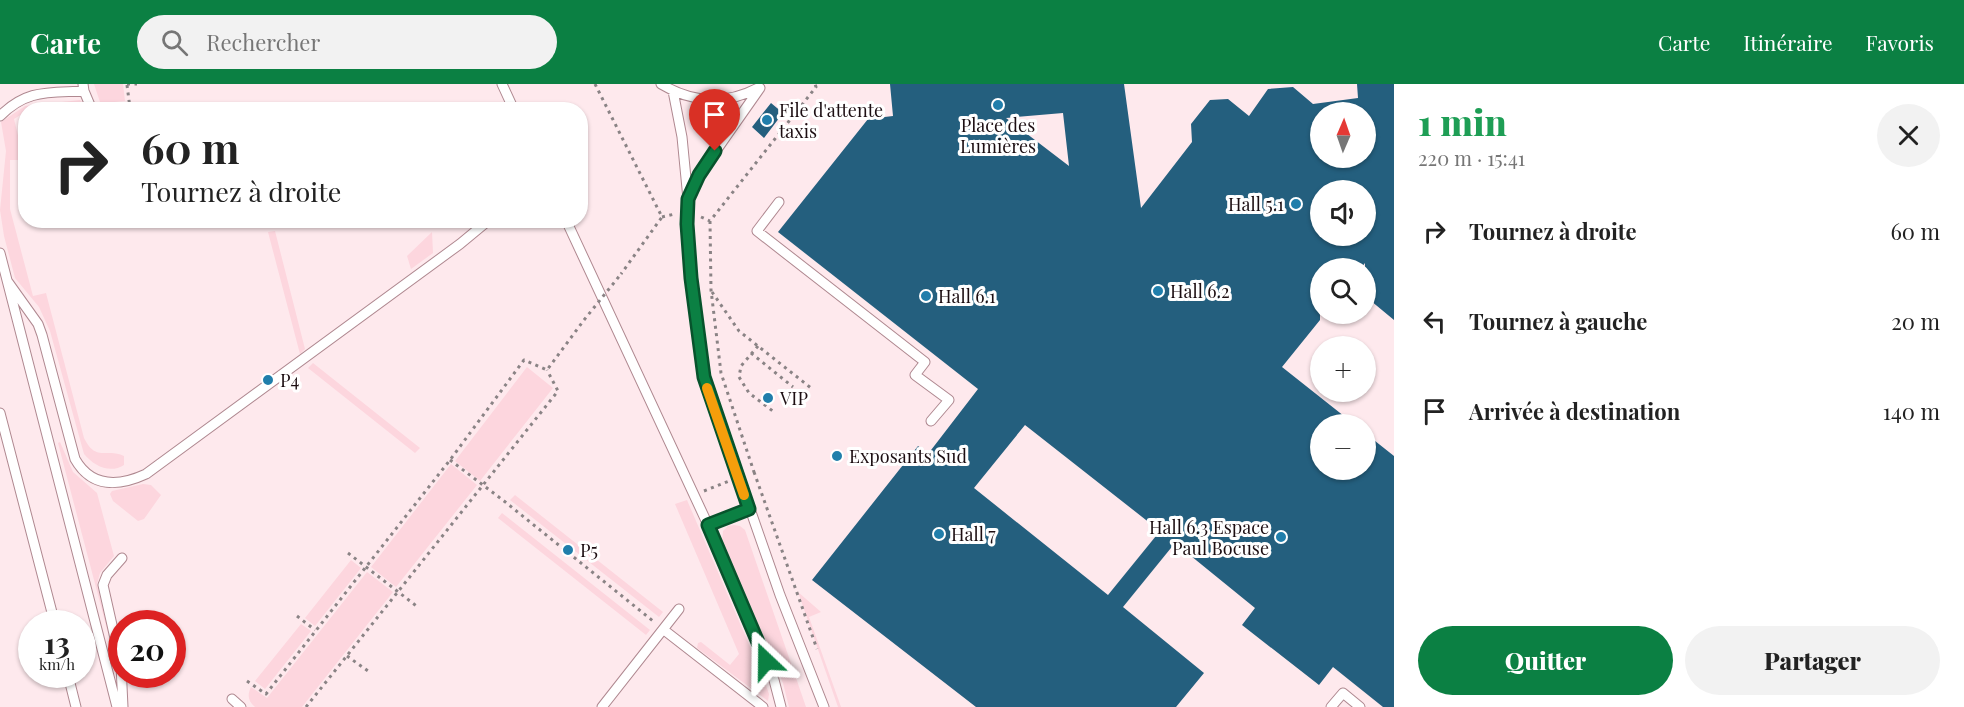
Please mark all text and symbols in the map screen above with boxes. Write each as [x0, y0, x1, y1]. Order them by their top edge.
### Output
search box [137, 15, 557, 69]
text: Carte [30, 24, 101, 61]
icon: search [158, 26, 191, 59]
text: Rechercher [206, 27, 320, 57]
text: Carte [1658, 28, 1710, 56]
text: Itinéraire [1743, 28, 1833, 56]
text: Favoris [1866, 28, 1934, 56]
pin [689, 89, 740, 151]
text: 1 min [1418, 97, 1507, 145]
icon: arrive [698, 98, 731, 131]
place label: File d'attente taxis [779, 98, 883, 143]
marker: Place des Lumières [991, 98, 1005, 112]
north arrow [1310, 102, 1376, 168]
map controls [1310, 102, 1376, 480]
button: close [1877, 104, 1940, 167]
marker: File d'attente taxis [760, 113, 774, 127]
place label: Place des Lumières [960, 113, 1036, 158]
text: 60 m [141, 119, 239, 175]
icon: right [42, 126, 120, 204]
text: 220 m · 15:41 [1418, 144, 1525, 171]
text: Tournez à droite [141, 173, 341, 209]
button: sound [1310, 180, 1376, 246]
place label: Hall 5.1 [1228, 192, 1284, 216]
marker: Hall 5.1 [1289, 197, 1303, 211]
icon: right [1418, 215, 1451, 248]
text: Tournez à droite [1469, 216, 1637, 246]
text: 60 m [1890, 216, 1940, 246]
button: search [1310, 258, 1376, 324]
place label: Hall 6.2 [1170, 279, 1230, 303]
place label: Hall 6.1 [938, 284, 996, 308]
marker: Hall 6.2 [1151, 284, 1165, 298]
marker: Hall 6.1 [919, 289, 933, 303]
icon: left [1418, 305, 1451, 338]
text: Tournez à gauche [1469, 306, 1647, 336]
text: 20 m [1891, 306, 1940, 336]
button: + [1310, 336, 1376, 402]
place label: P4 [280, 368, 300, 392]
marker: P4 [261, 373, 275, 387]
place label: VIP [779, 386, 808, 410]
marker: VIP [761, 391, 775, 405]
icon: arrive [1418, 395, 1451, 428]
text: Arrivée à destination [1469, 396, 1680, 426]
text: 140 m [1883, 396, 1940, 426]
button: − [1310, 414, 1376, 480]
place label: Exposants Sud [849, 444, 967, 468]
marker: Exposants Sud [830, 449, 844, 463]
place label: Hall 6.3 Espace Paul Bocuse [1149, 515, 1269, 560]
place label: Hall 7 [951, 522, 996, 546]
marker: Hall 7 [932, 527, 946, 541]
marker: Hall 6.3 Espace Paul Bocuse [1274, 530, 1288, 544]
place label: P5 [580, 538, 598, 562]
marker: P5 [561, 543, 575, 557]
speed limit sign: 20 [108, 610, 186, 688]
text: 13 [44, 622, 70, 662]
button: Quitter [1418, 626, 1673, 695]
button: Partager [1685, 626, 1940, 695]
position arrow [734, 629, 798, 693]
text: km/h [39, 654, 75, 674]

